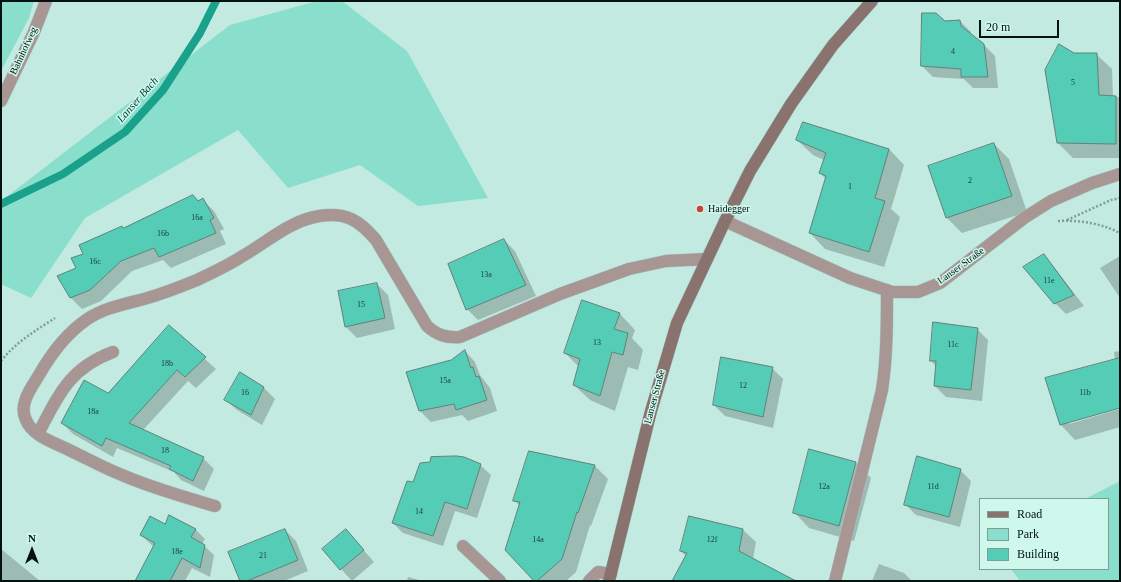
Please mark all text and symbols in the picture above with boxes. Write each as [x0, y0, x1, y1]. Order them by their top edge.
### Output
scale bar [981, 12, 1061, 38]
text: 20 m [986, 20, 1010, 34]
street label: Bahnhofweg [8, 25, 40, 77]
house number: 4 [951, 47, 955, 57]
water label: Lanser Bach [115, 75, 161, 125]
house number: 5 [1071, 78, 1075, 88]
house number: 2 [968, 176, 972, 186]
house number: 1 [848, 182, 852, 192]
place label: Haidegger [708, 203, 750, 215]
marker: Haidegger [695, 204, 705, 214]
house number: 16a [191, 213, 203, 223]
house number: 16b [157, 229, 169, 239]
street label: Lanser Straße [935, 245, 987, 287]
house number: 16c [89, 257, 101, 267]
house number: 13a [480, 270, 492, 280]
house number: 11e [1043, 276, 1055, 286]
house number: 15 [357, 300, 365, 310]
house number: 13 [593, 338, 601, 348]
house number: 11c [947, 340, 959, 350]
house number: 18b [161, 359, 173, 369]
street label: Lanser Straße [642, 369, 668, 425]
house number: 15a [439, 376, 451, 386]
house number: 12 [739, 381, 747, 391]
house number: 16 [241, 388, 249, 398]
house number: 11b [1079, 388, 1091, 398]
house number: 18a [87, 407, 99, 417]
house number: 18 [161, 446, 169, 456]
house number: 12a [818, 482, 830, 492]
house number: 11d [927, 482, 939, 492]
legend [979, 498, 1109, 570]
house number: 14 [415, 507, 423, 517]
text: Road [1017, 507, 1042, 521]
text: Park [1017, 527, 1039, 541]
north arrow [12, 530, 52, 570]
text: N [28, 532, 36, 544]
house number: 14a [532, 535, 544, 545]
house number: 12f [707, 535, 717, 545]
house number: 18e [171, 547, 183, 557]
text: Building [1017, 547, 1059, 561]
house number: 21 [259, 551, 267, 561]

